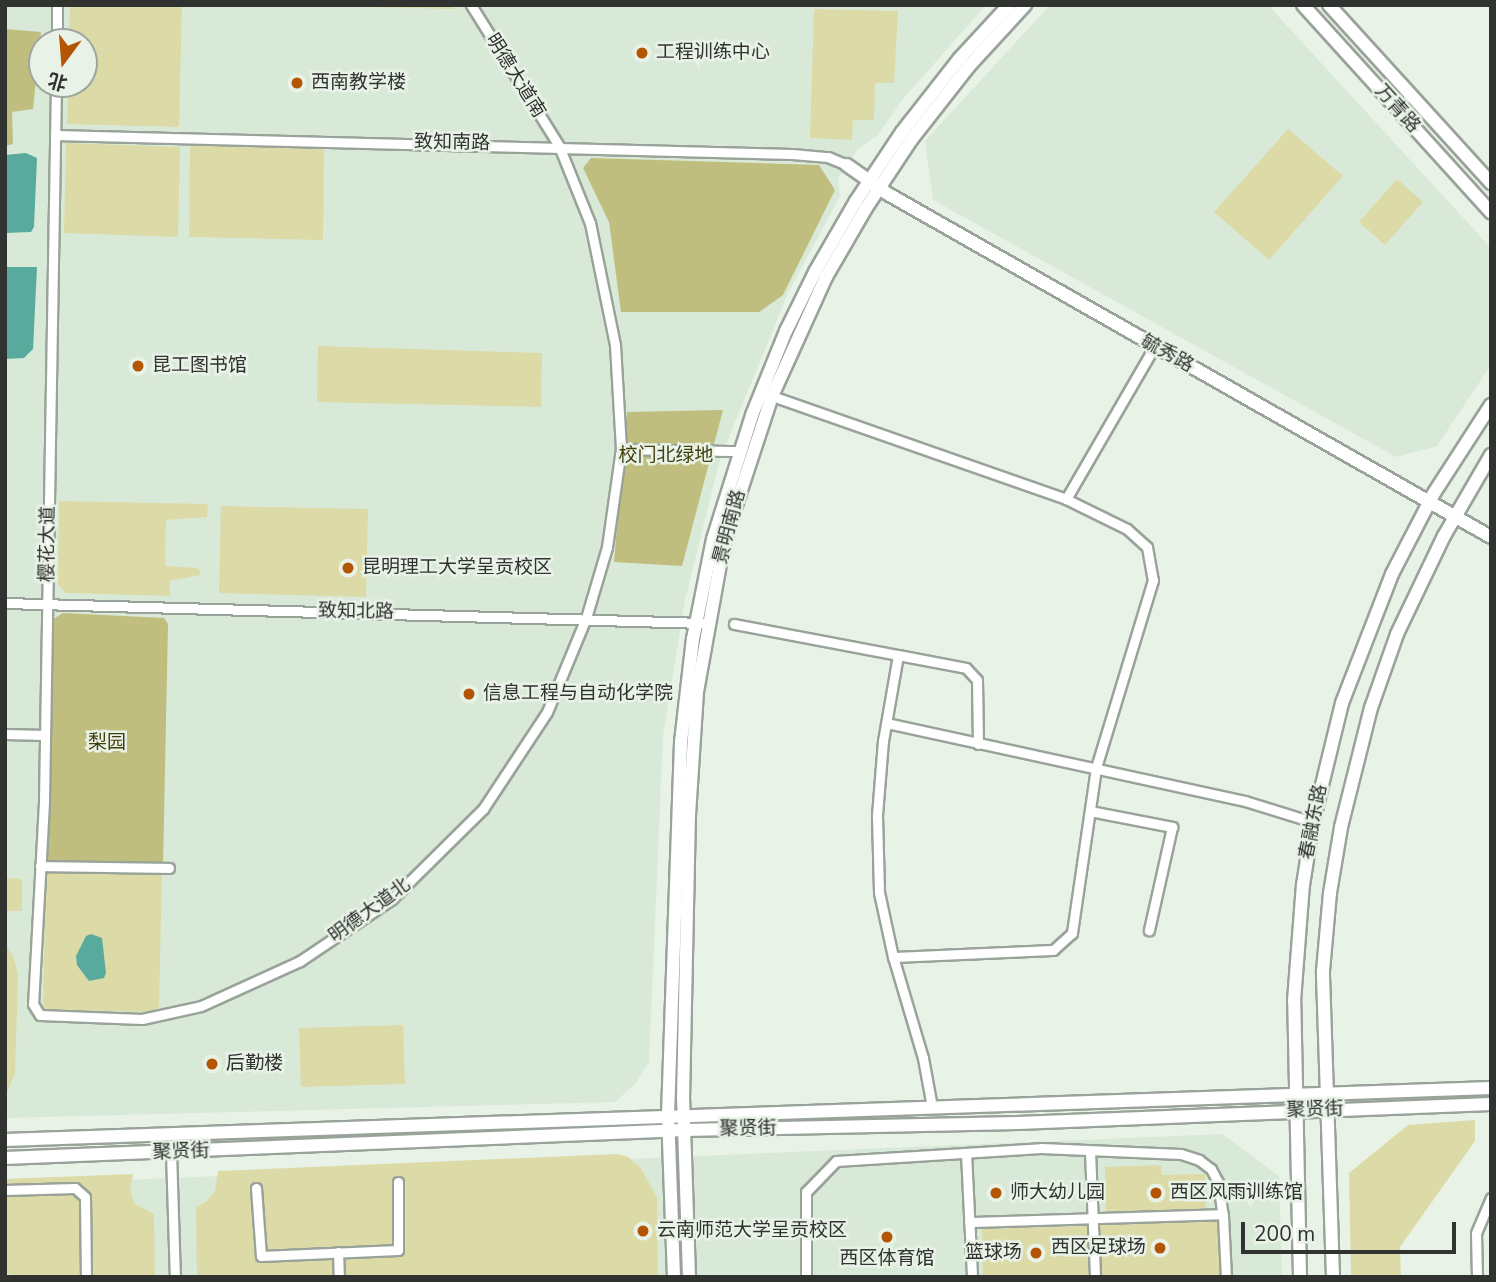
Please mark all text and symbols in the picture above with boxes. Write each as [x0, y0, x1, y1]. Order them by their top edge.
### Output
north arrow [28, 28, 98, 98]
street label: 明德大道南 [480, 30, 550, 122]
place label: 工程训练中心 [656, 42, 770, 64]
marker: 工程训练中心 [634, 45, 650, 61]
text: 北 [45, 66, 70, 96]
place label: 西南教学楼 [311, 72, 406, 94]
marker: 西南教学楼 [289, 75, 305, 91]
street label: 万青路 [1369, 80, 1425, 138]
street label: 致知南路 [414, 131, 490, 155]
street label: 毓秀路 [1137, 330, 1197, 378]
place label: 昆工图书馆 [152, 355, 247, 377]
marker: 昆工图书馆 [130, 358, 146, 374]
park label: 校门北绿地 [619, 445, 713, 467]
street label: 景明南路 [709, 487, 751, 567]
street label: 樱花大道 [36, 506, 60, 582]
place label: 昆明理工大学呈贡校区 [362, 557, 552, 579]
marker: 昆明理工大学呈贡校区 [340, 560, 356, 576]
street label: 致知北路 [318, 600, 394, 624]
place label: 信息工程与自动化学院 [483, 683, 673, 705]
marker: 信息工程与自动化学院 [461, 686, 477, 702]
park label: 梨园 [88, 732, 126, 754]
street label: 春融东路 [1296, 783, 1332, 861]
street label: 明德大道北 [325, 874, 415, 948]
place label: 后勤楼 [226, 1053, 283, 1075]
marker: 后勤楼 [204, 1056, 220, 1072]
street label: 聚贤街 [1286, 1098, 1344, 1122]
street label: 聚贤街 [719, 1117, 777, 1141]
street label: 聚贤街 [152, 1140, 210, 1164]
place label: 师大幼儿园 [1010, 1182, 1105, 1204]
place label: 西区风雨训练馆 [1170, 1182, 1303, 1204]
marker: 师大幼儿园 [988, 1185, 1004, 1201]
marker: 西区风雨训练馆 [1148, 1185, 1164, 1201]
scale bar [1244, 1208, 1459, 1252]
place label: 云南师范大学呈贡校区 [657, 1220, 847, 1242]
text: 200 m [1254, 1220, 1315, 1248]
marker: 云南师范大学呈贡校区 [635, 1223, 651, 1239]
marker: 西区体育馆 [879, 1229, 895, 1245]
place label: 西区足球场 [1051, 1237, 1146, 1259]
marker: 西区足球场 [1152, 1240, 1168, 1256]
place label: 篮球场 [965, 1242, 1022, 1264]
marker: 篮球场 [1028, 1245, 1044, 1261]
place label: 西区体育馆 [840, 1248, 934, 1270]

